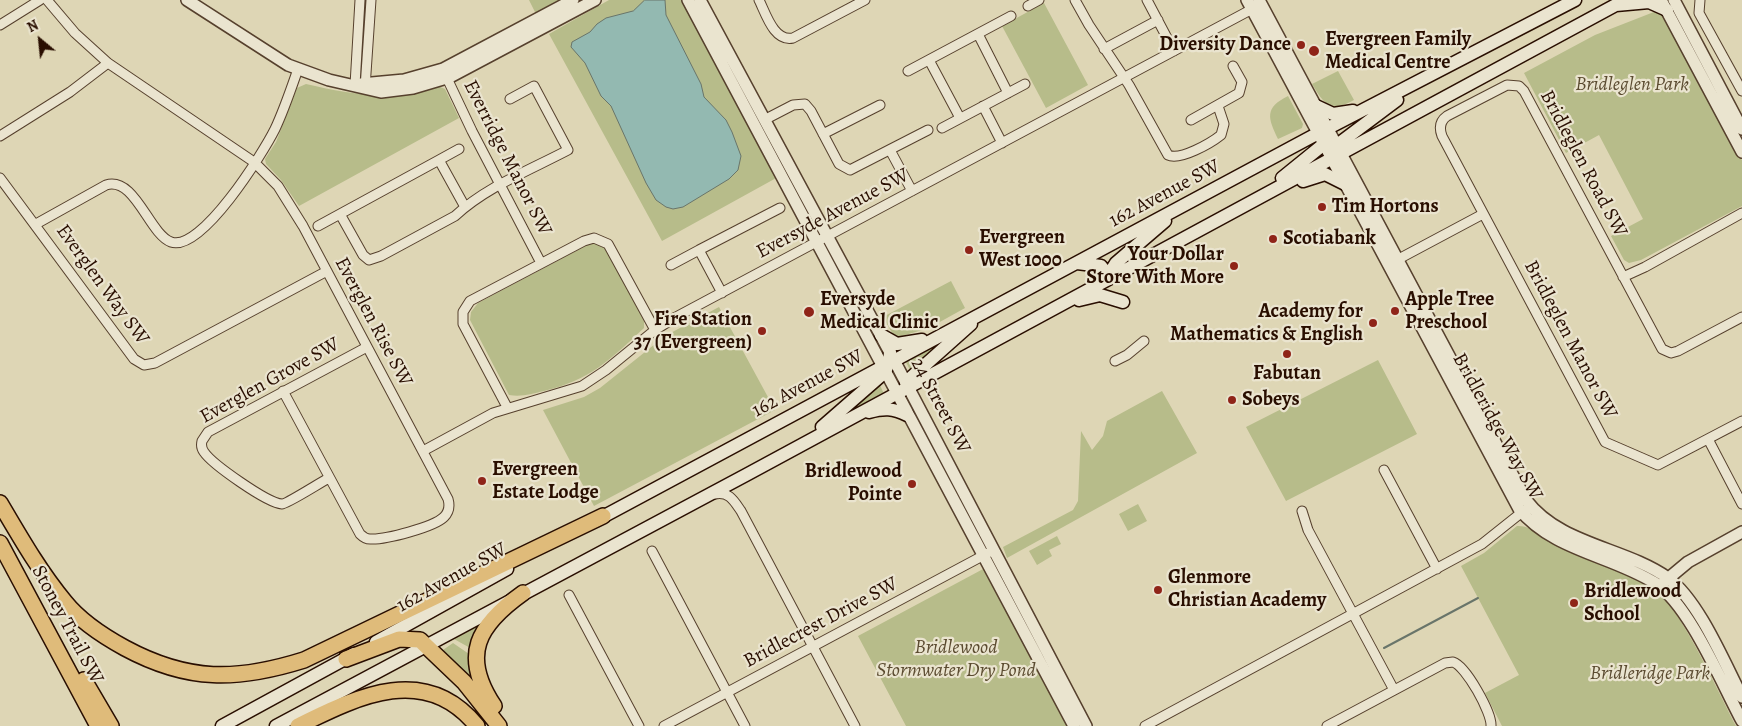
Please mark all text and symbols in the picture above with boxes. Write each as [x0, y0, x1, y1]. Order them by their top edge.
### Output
north arrow [15, 15, 65, 65]
text: N [24, 16, 42, 37]
place label: Evergreen Family Medical Centre [1325, 28, 1471, 75]
place label: Diversity Dance [1159, 33, 1291, 57]
marker: Diversity Dance [1295, 39, 1307, 51]
marker: Evergreen Family Medical Centre [1307, 44, 1321, 58]
park label: Bridleglen Park [1575, 73, 1689, 97]
street label: Everridge Manor SW [457, 76, 557, 240]
street label: Bridleglen Road SW [1534, 86, 1632, 242]
street label: 162 Avenue SW [1105, 155, 1225, 233]
street label: Eversyde Avenue SW [753, 164, 913, 264]
place label: Tim Hortons [1332, 195, 1439, 219]
marker: Tim Hortons [1316, 201, 1328, 213]
street label: Everglen Way SW [50, 220, 154, 350]
place label: Evergreen West 1000 [979, 226, 1065, 273]
place label: Scotiabank [1283, 227, 1376, 251]
marker: Scotiabank [1267, 233, 1279, 245]
place label: Your Dollar Store With More [1086, 243, 1224, 290]
marker: Evergreen West 1000 [963, 244, 975, 256]
street label: Everglen Rise SW [329, 253, 417, 391]
street label: Bridleglen Manor SW [1518, 257, 1622, 423]
marker: Your Dollar Store With More [1228, 260, 1240, 272]
place label: Eversyde Medical Clinic [820, 288, 938, 335]
place label: Apple Tree Preschool [1405, 288, 1494, 335]
place label: Academy for Mathematics & English [1170, 300, 1363, 347]
marker: Eversyde Medical Clinic [802, 305, 816, 319]
marker: Apple Tree Preschool [1389, 305, 1401, 317]
place label: Fire Station 37 (Evergreen) [634, 308, 752, 355]
marker: Academy for Mathematics & English [1367, 317, 1379, 329]
marker: Fire Station 37 (Evergreen) [756, 325, 768, 337]
street label: Everglen Grove SW [196, 333, 344, 429]
street label: 162 Avenue SW [748, 345, 868, 423]
marker: Fabutan [1281, 348, 1293, 360]
street label: Bridleridge Way SW [1447, 349, 1547, 505]
street label: 24 Street SW [905, 354, 975, 458]
place label: Fabutan [1253, 362, 1321, 386]
place label: Sobeys [1242, 388, 1300, 412]
marker: Sobeys [1226, 394, 1238, 406]
place label: Evergreen Estate Lodge [492, 458, 599, 505]
place label: Bridlewood Pointe [804, 460, 902, 507]
marker: Evergreen Estate Lodge [476, 475, 488, 487]
marker: Bridlewood Pointe [906, 478, 918, 490]
street label: 162 Avenue SW [393, 538, 511, 618]
street label: Stoney Trail SW [26, 562, 108, 688]
place label: Glenmore Christian Academy [1168, 566, 1326, 613]
street label: Bridlecrest Drive SW [740, 572, 902, 674]
place label: Bridlewood School [1584, 580, 1682, 627]
marker: Glenmore Christian Academy [1152, 584, 1164, 596]
marker: Bridlewood School [1568, 597, 1580, 609]
park label: Bridlewood Stormwater Dry Pond [876, 636, 1036, 683]
park label: Bridleridge Park [1590, 662, 1710, 686]

